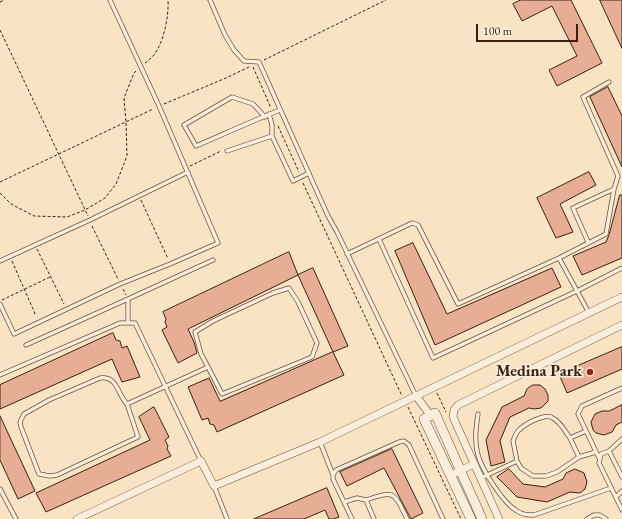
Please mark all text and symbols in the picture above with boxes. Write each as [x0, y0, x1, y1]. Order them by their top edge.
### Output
scale bar [478, 16, 580, 42]
text: 100 m [483, 23, 512, 39]
place label: Medina Park [496, 362, 582, 382]
marker: Medina Park [585, 367, 595, 377]

